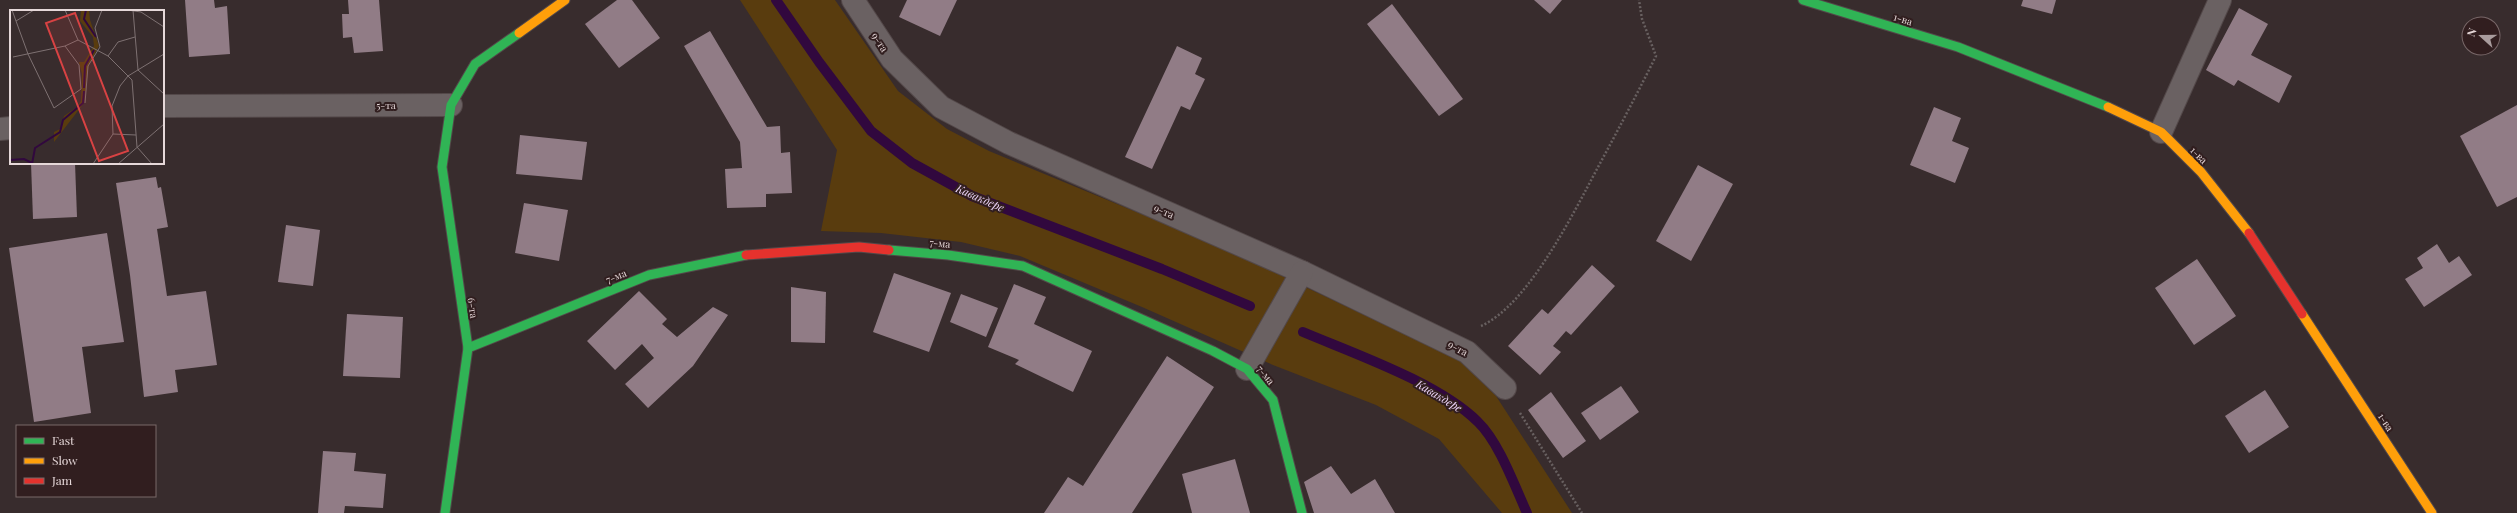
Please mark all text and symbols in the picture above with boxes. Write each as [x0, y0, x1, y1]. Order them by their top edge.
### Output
inset map [10, 10, 164, 164]
street label: 1-ва [1892, 10, 1914, 28]
north arrow [2461, 16, 2501, 56]
text: N [2463, 26, 2480, 39]
street label: 9-та [869, 30, 891, 54]
street label: 5-та [376, 98, 396, 112]
street label: 1-ва [2187, 143, 2211, 167]
water label: Кавакдере [953, 180, 1007, 215]
street label: 9-та [1152, 200, 1176, 222]
street label: 7-ма [929, 235, 951, 251]
street label: 7-ма [604, 266, 628, 286]
street label: 6-та [465, 297, 481, 319]
street label: 9-та [1446, 337, 1470, 359]
street label: 7-ма [1254, 362, 1278, 388]
water label: Кавакдере [1413, 375, 1465, 415]
street label: 1-ва [2375, 410, 2397, 434]
legend [16, 425, 156, 497]
text: Fast [52, 432, 75, 448]
text: Slow [52, 452, 78, 468]
text: Jam [51, 472, 73, 488]

